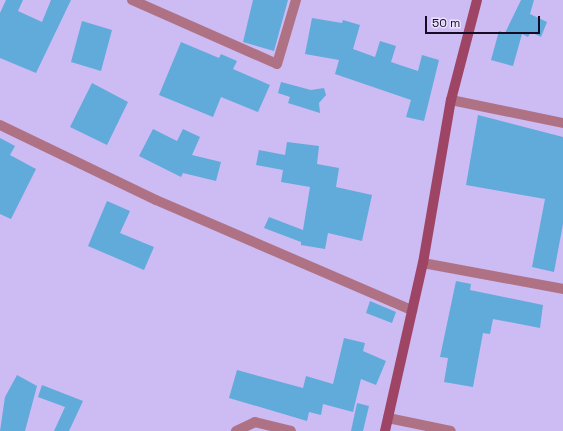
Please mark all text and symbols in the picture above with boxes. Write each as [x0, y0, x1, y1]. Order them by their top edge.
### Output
scale bar [427, 8, 542, 34]
text: 50 m [432, 15, 460, 31]

